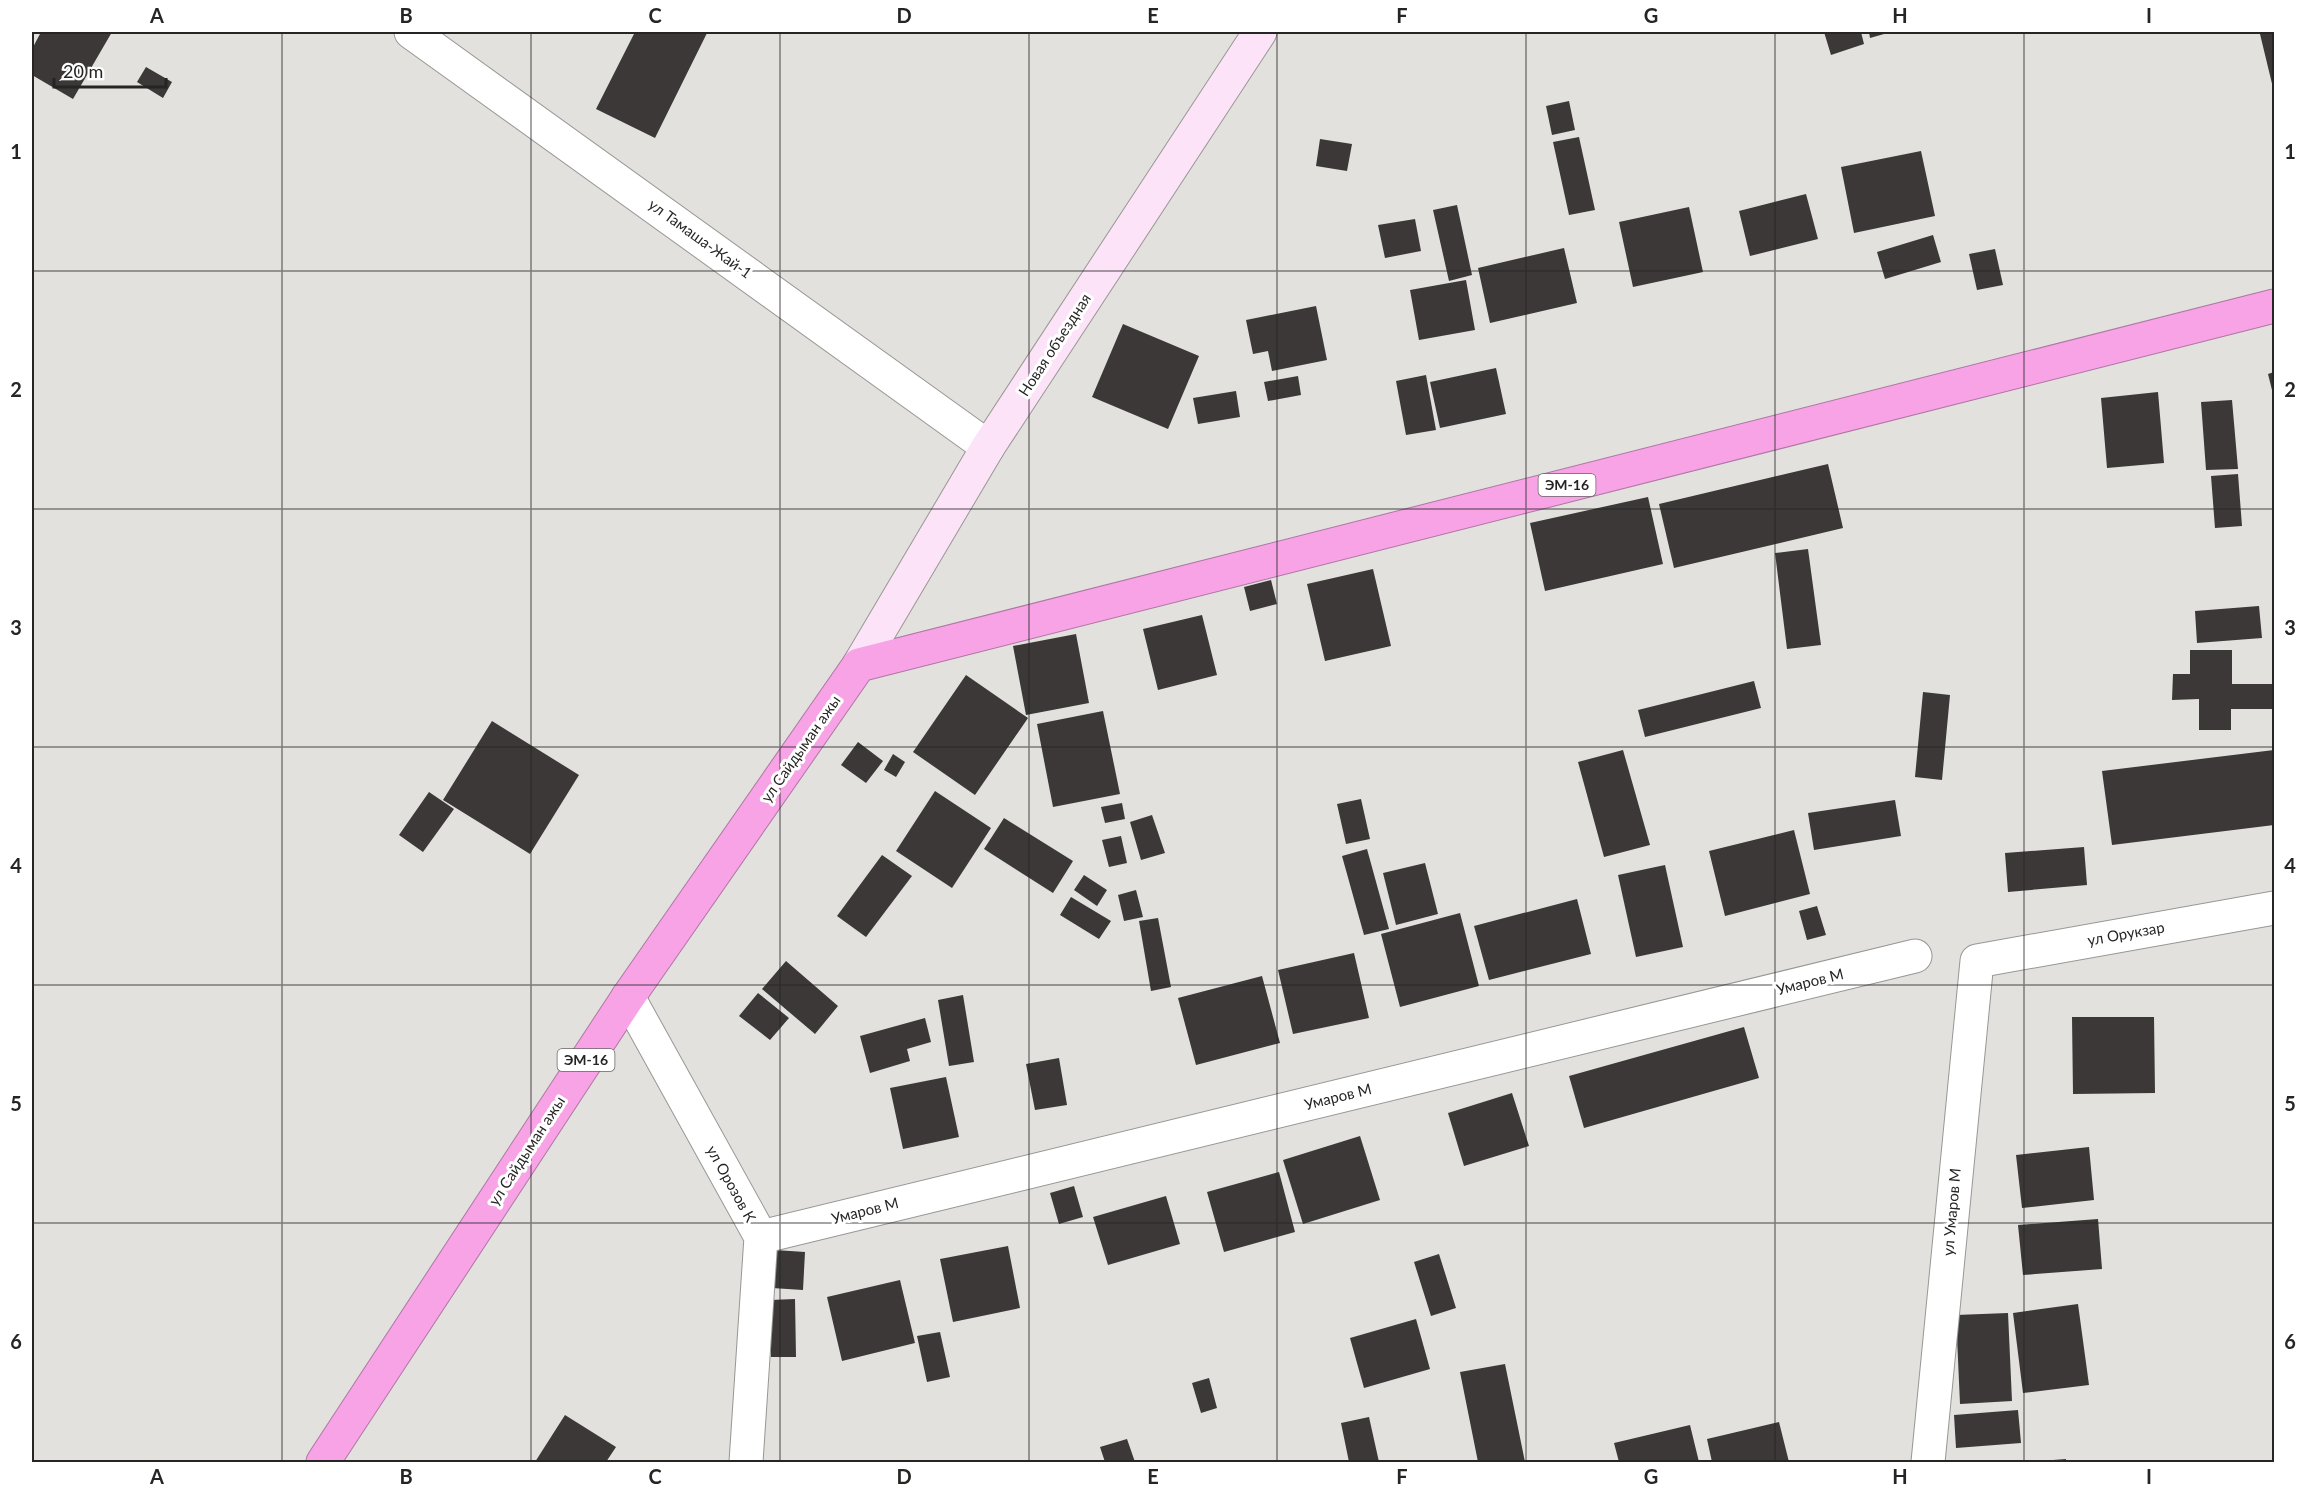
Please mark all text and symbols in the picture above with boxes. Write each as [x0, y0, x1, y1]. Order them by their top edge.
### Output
text: A [149, 3, 164, 27]
text: B [399, 3, 413, 27]
text: C [648, 3, 662, 27]
text: D [896, 3, 912, 27]
text: E [1147, 3, 1159, 27]
text: F [1396, 3, 1408, 27]
text: G [1644, 3, 1658, 27]
text: H [1892, 3, 1908, 27]
text: I [2146, 3, 2152, 27]
scale bar [54, 51, 166, 89]
text: 20 m [63, 60, 103, 82]
text: 1 [10, 139, 22, 163]
text: 1 [2284, 139, 2296, 163]
street label: ул Тамаша-Жай-1 [645, 195, 756, 282]
street label: Новая объездная [1014, 290, 1094, 399]
text: 2 [10, 377, 22, 401]
text: 2 [2284, 377, 2296, 401]
road number: ЭМ-16 [1538, 474, 1596, 496]
text: 3 [10, 615, 22, 639]
text: 3 [2284, 615, 2296, 639]
street label: ул Сайдыман ажы [757, 692, 844, 805]
text: 4 [10, 853, 22, 877]
text: 4 [2284, 853, 2296, 877]
street label: ул Орукзар [2086, 917, 2166, 949]
street label: Умаров М [1774, 964, 1845, 998]
road number: ЭМ-16 [558, 1049, 614, 1071]
street label: Умаров М [1302, 1079, 1373, 1113]
text: 5 [10, 1091, 22, 1115]
text: 5 [2284, 1091, 2296, 1115]
street label: ул Сайдыман ажы [484, 1093, 568, 1208]
street label: ул Орозов К [703, 1142, 760, 1225]
street label: ул Умаров М [1938, 1167, 1964, 1257]
street label: Умаров М [829, 1193, 900, 1227]
text: 6 [10, 1329, 22, 1353]
text: 6 [2284, 1329, 2296, 1353]
text: A [149, 1464, 164, 1488]
text: B [399, 1464, 413, 1488]
text: C [648, 1464, 662, 1488]
text: D [896, 1464, 912, 1488]
text: E [1147, 1464, 1159, 1488]
text: F [1396, 1464, 1408, 1488]
text: G [1644, 1464, 1658, 1488]
text: H [1892, 1464, 1908, 1488]
text: I [2146, 1464, 2152, 1488]

